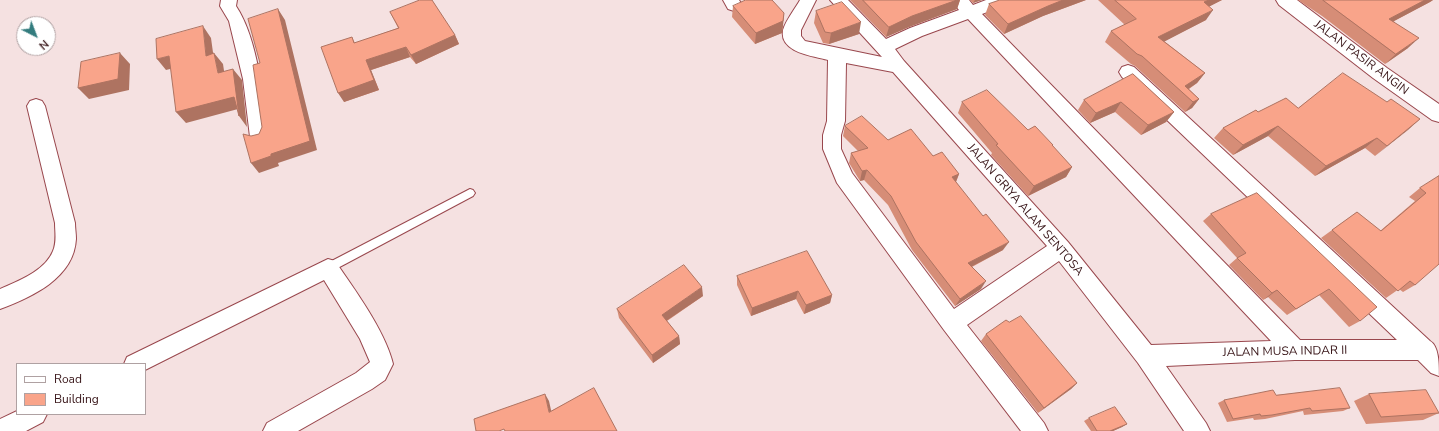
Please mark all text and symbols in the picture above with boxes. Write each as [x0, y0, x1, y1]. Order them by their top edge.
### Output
north arrow [16, 16, 56, 56]
street label: JALAN PASIR ANGIN [1311, 18, 1411, 98]
text: N [36, 36, 52, 53]
street label: JALAN GRIYA ALAM SENTOSA [964, 141, 1086, 279]
street label: JALAN MUSA INDAR II [1223, 344, 1347, 360]
legend [16, 363, 146, 415]
text: Road [54, 371, 82, 387]
text: Building [54, 391, 99, 407]

